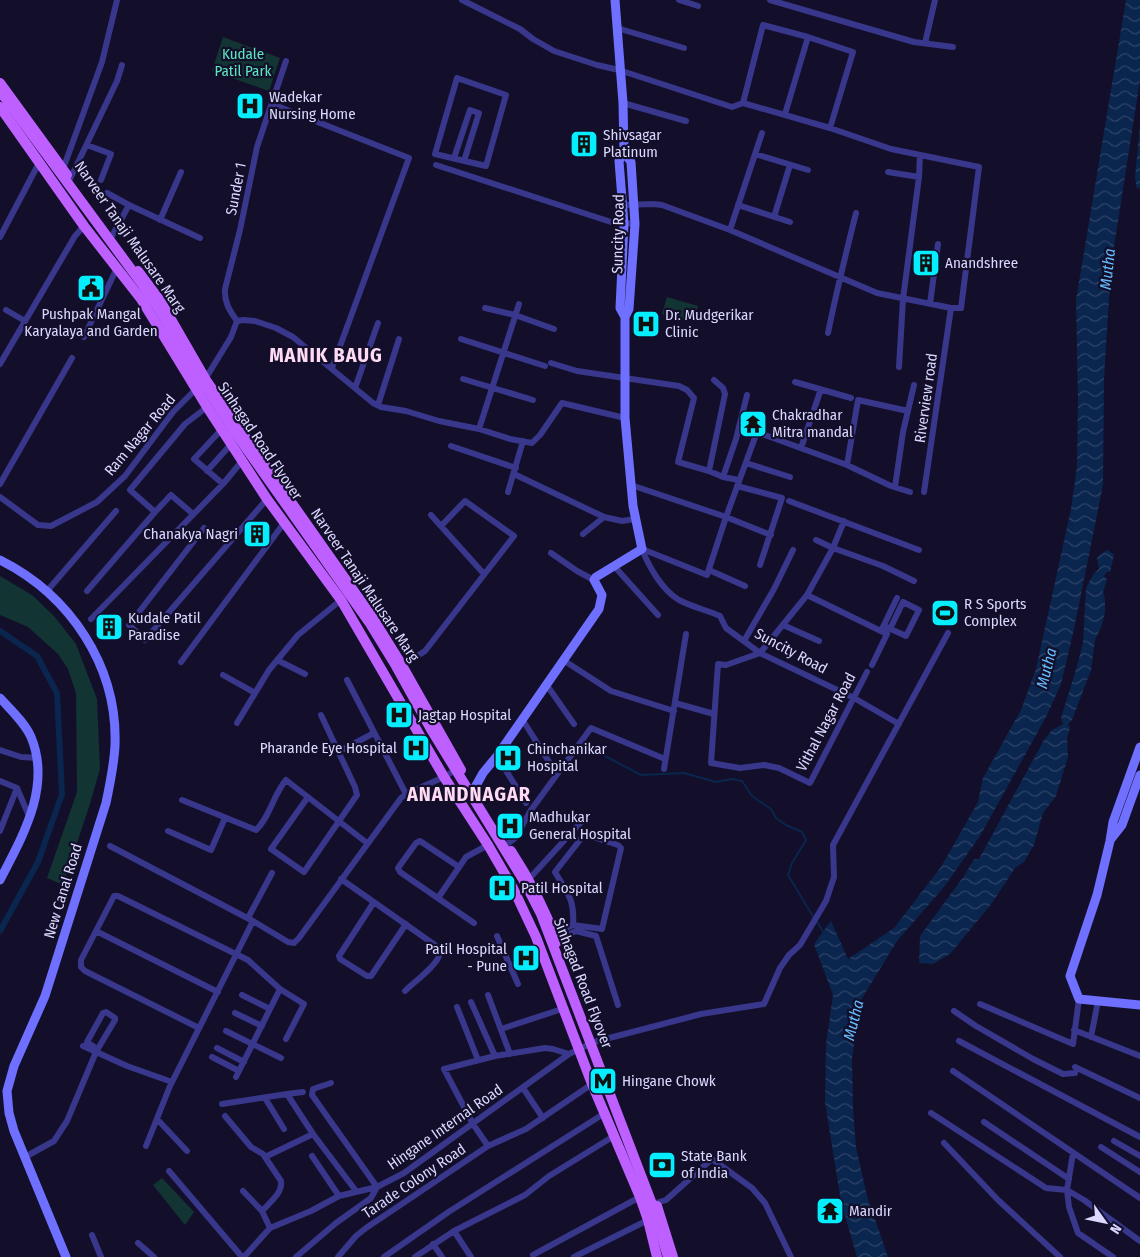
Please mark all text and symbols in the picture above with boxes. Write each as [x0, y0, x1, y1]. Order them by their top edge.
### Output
park label: Kudale Patil Park [214, 45, 272, 80]
place label: Wadekar Nursing Home [269, 88, 356, 123]
hospital icon: Wadekar Nursing Home [235, 91, 265, 121]
place label: Shivsagar Platinum [603, 126, 662, 161]
building icon: Shivsagar Platinum [569, 129, 599, 159]
street label: Narveer Tanaji Malusare Marg [71, 158, 189, 316]
street label: Sunder 1 [222, 161, 250, 217]
street label: Suncity Road [608, 194, 628, 274]
water label: Mutha [1096, 247, 1119, 291]
building icon: Anandshree [911, 248, 941, 278]
place label: Anandshree [945, 254, 1018, 272]
public building icon: Pushpak Mangal Karyalaya and Garden [76, 273, 106, 303]
place label: Pushpak Mangal Karyalaya and Garden [24, 305, 158, 340]
place label: Dr. Mudgerikar Clinic [665, 306, 754, 341]
hospital icon: Dr. Mudgerikar Clinic [631, 309, 661, 339]
district label: MANIK BAUG [269, 343, 383, 367]
street label: Riverview road [911, 352, 941, 444]
street label: Sinhagad Road Flyover [214, 379, 307, 504]
street label: Ram Nagar Road [101, 391, 179, 479]
place label: Chakradhar Mitra mandal [772, 406, 853, 441]
temple icon: Chakradhar Mitra mandal [738, 409, 768, 439]
street label: Narveer Tanaji Malusare Marg [307, 505, 423, 665]
building icon: Chanakya Nagri [242, 519, 272, 549]
place label: Chanakya Nagri [143, 525, 238, 543]
place label: R S Sports Complex [964, 595, 1027, 630]
sports icon: R S Sports Complex [930, 598, 960, 628]
place label: Kudale Patil Paradise [128, 609, 201, 644]
building icon: Kudale Patil Paradise [94, 612, 124, 642]
street label: Suncity Road [752, 624, 830, 678]
water label: Mutha [1032, 646, 1061, 691]
street label: Vithal Nagar Road [792, 670, 860, 774]
hospital icon: Jagtap Hospital [384, 700, 414, 730]
place label: Jagtap Hospital [418, 706, 511, 724]
hospital icon: Pharande Eye Hospital [401, 733, 431, 763]
place label: Pharande Eye Hospital [260, 739, 397, 757]
place label: Chinchanikar Hospital [527, 740, 608, 775]
hospital icon: Chinchanikar Hospital [493, 743, 523, 773]
district label: ANANDNAGAR [406, 782, 531, 806]
place label: Madhukar General Hospital [529, 808, 631, 843]
hospital icon: Madhukar General Hospital [495, 811, 525, 841]
street label: New Canal Road [40, 841, 86, 941]
hospital icon: Patil Hospital [487, 873, 517, 903]
place label: Patil Hospital [521, 879, 603, 897]
street label: Sinhagad Road Flyover [550, 915, 616, 1052]
place label: Patil Hospital - Pune [425, 940, 507, 975]
hospital icon: Patil Hospital - Pune [511, 943, 541, 973]
water label: Mutha [839, 998, 868, 1043]
metro station icon: Hingane Chowk [588, 1066, 618, 1096]
place label: Hingane Chowk [622, 1072, 716, 1090]
street label: Hingane Internal Road [384, 1080, 506, 1174]
street label: Tarade Colony Road [359, 1140, 469, 1222]
place label: State Bank of India [681, 1147, 747, 1182]
bank icon: State Bank of India [647, 1150, 677, 1180]
temple icon: Mandir [815, 1196, 845, 1226]
north arrow [1080, 1197, 1130, 1247]
place label: Mandir [849, 1202, 893, 1220]
text: N [1106, 1221, 1125, 1237]

